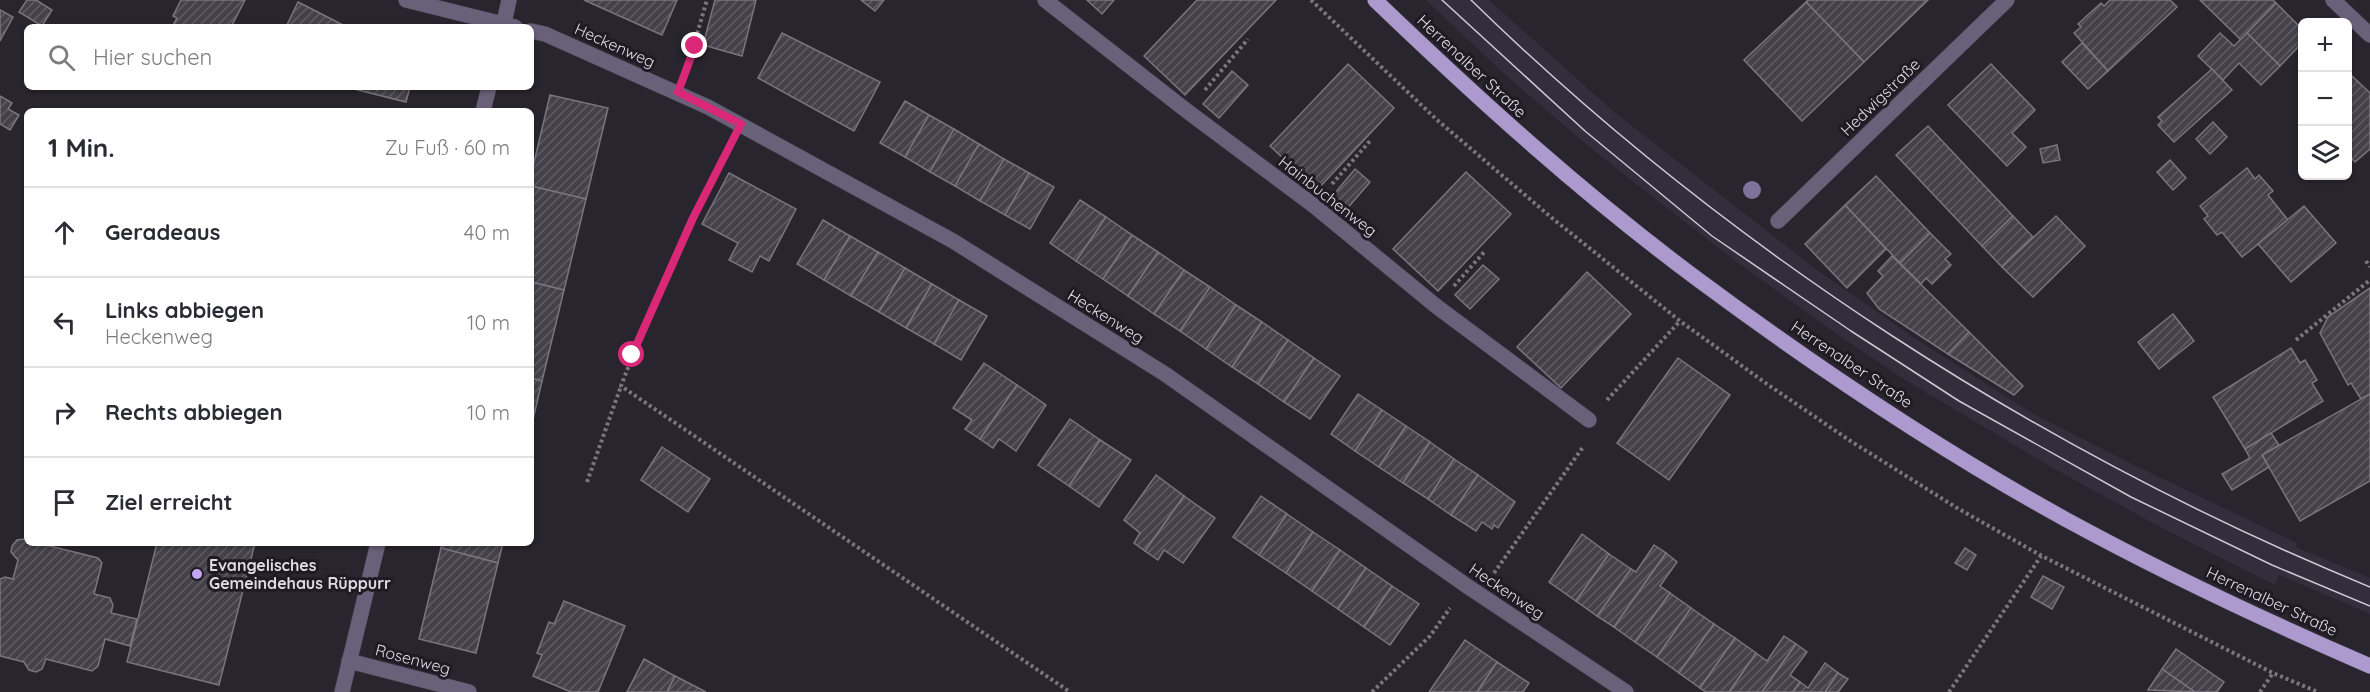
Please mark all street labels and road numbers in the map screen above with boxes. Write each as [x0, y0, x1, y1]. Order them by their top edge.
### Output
street label: Herrenalber Straße [1413, 10, 1531, 122]
street label: Heckenweg [572, 18, 658, 72]
street label: Hedwigstraße [1836, 54, 1924, 140]
street label: Hainbuchenweg [1275, 151, 1381, 241]
street label: Heckenweg [1064, 285, 1148, 347]
street label: Herrenalber Straße [1787, 316, 1917, 412]
street label: Heckenweg [1466, 559, 1548, 623]
street label: Herrenalber Straße [2203, 562, 2341, 640]
street label: Rosenweg [373, 639, 453, 679]

